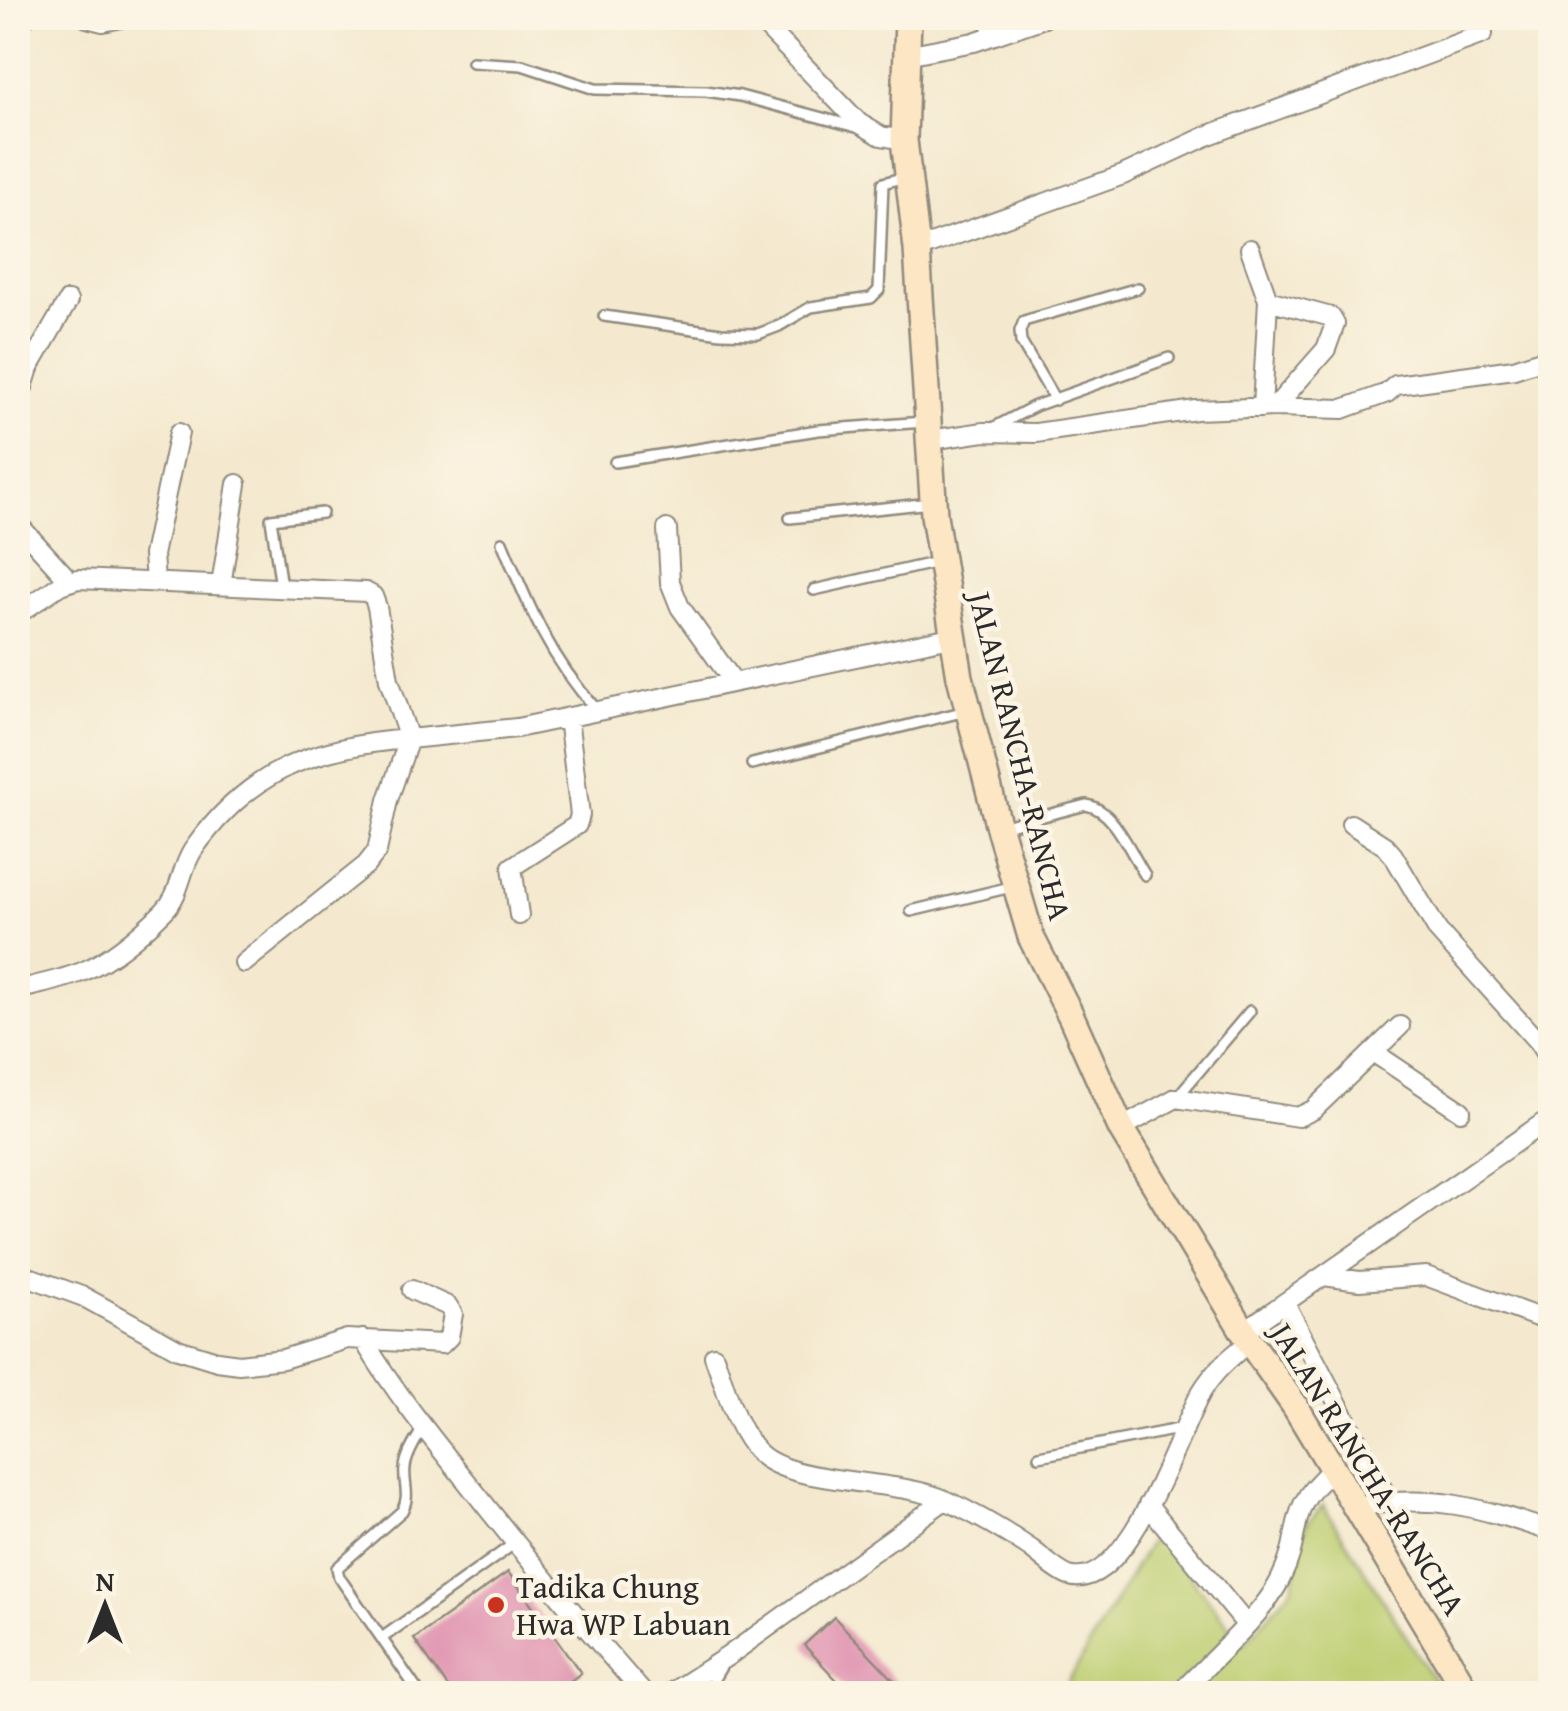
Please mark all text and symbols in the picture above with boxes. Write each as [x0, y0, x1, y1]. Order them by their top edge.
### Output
street label: JALAN RANCHA-RANCHA [956, 583, 1084, 926]
street label: JALAN RANCHA-RANCHA [1257, 1310, 1478, 1625]
north arrow [55, 1556, 155, 1656]
text: N [96, 1560, 115, 1601]
place label: Tadika Chung Hwa WP Labuan [516, 1563, 731, 1647]
marker: Tadika Chung Hwa WP Labuan [485, 1594, 507, 1616]

